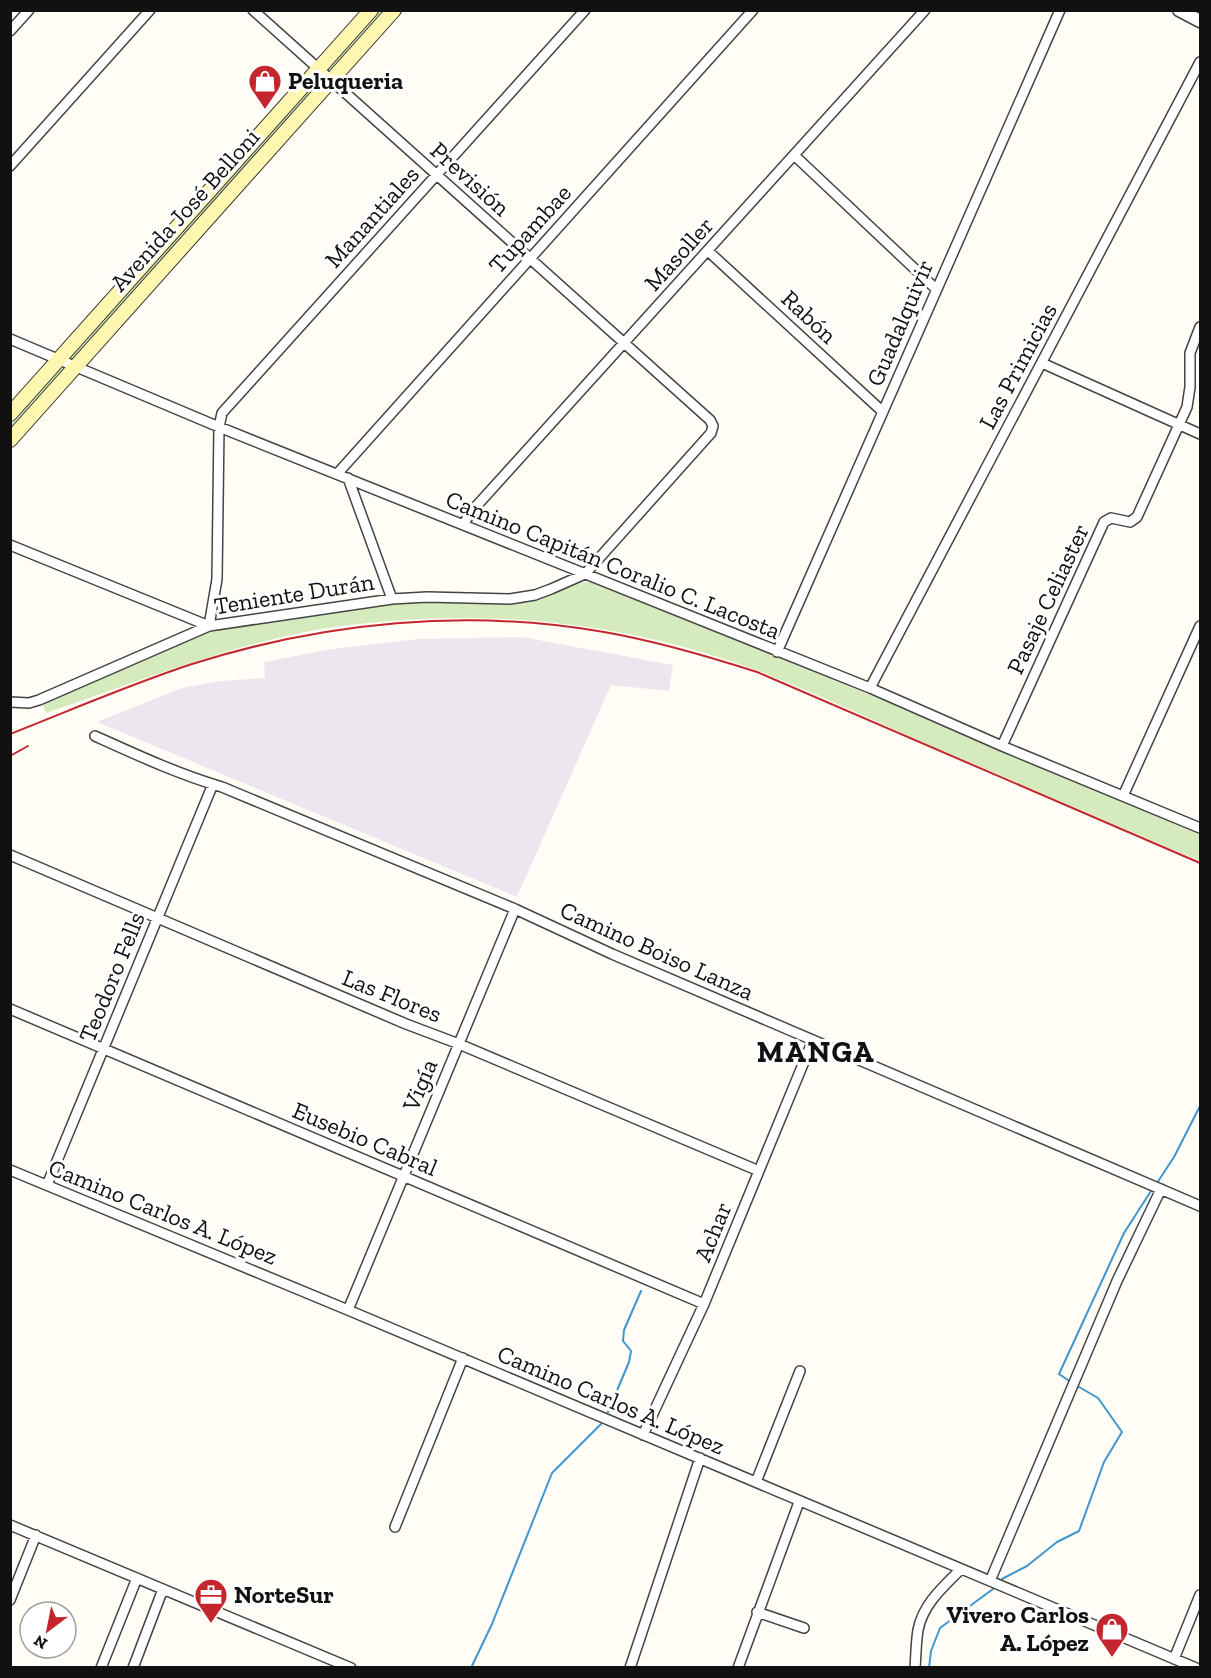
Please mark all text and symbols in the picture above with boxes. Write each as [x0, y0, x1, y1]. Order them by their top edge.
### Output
shop icon: Peluqueria [247, 63, 283, 110]
place label: Peluqueria [288, 66, 403, 95]
street label: Avenida José Belloni [104, 122, 266, 297]
street label: Previsión [425, 135, 516, 222]
street label: Manantiales [318, 160, 425, 274]
street label: Tupambae [482, 178, 577, 279]
street label: Masoller [638, 211, 719, 297]
street label: Guadalquivir [860, 255, 939, 390]
street label: Rabón [776, 284, 843, 350]
street label: Las Primicias [972, 298, 1063, 434]
street label: Camino Capitán Coralio C. Lacosta [442, 484, 785, 645]
street label: Pasaje Celiaster [1000, 519, 1095, 678]
street label: Teniente Durán [212, 567, 376, 620]
street label: Camino Boiso Lanza [556, 895, 759, 1006]
street label: Teodoro Fells [72, 908, 151, 1046]
street label: Las Flores [338, 963, 446, 1029]
district label: MANGA [757, 1034, 875, 1070]
street label: Vigía [395, 1054, 443, 1116]
street label: Eusebio Cabral [288, 1095, 442, 1182]
street label: Camino Carlos A. López [45, 1152, 282, 1271]
street label: Achar [688, 1198, 737, 1266]
street label: Camino Carlos A. López [493, 1339, 729, 1461]
office icon: NorteSur [193, 1577, 229, 1624]
place label: NorteSur [234, 1580, 334, 1609]
north arrow [18, 1600, 78, 1660]
place label: Vivero Carlos A. López [946, 1600, 1089, 1657]
shop icon: Vivero Carlos A. López [1094, 1611, 1130, 1658]
text: N [30, 1631, 51, 1654]

